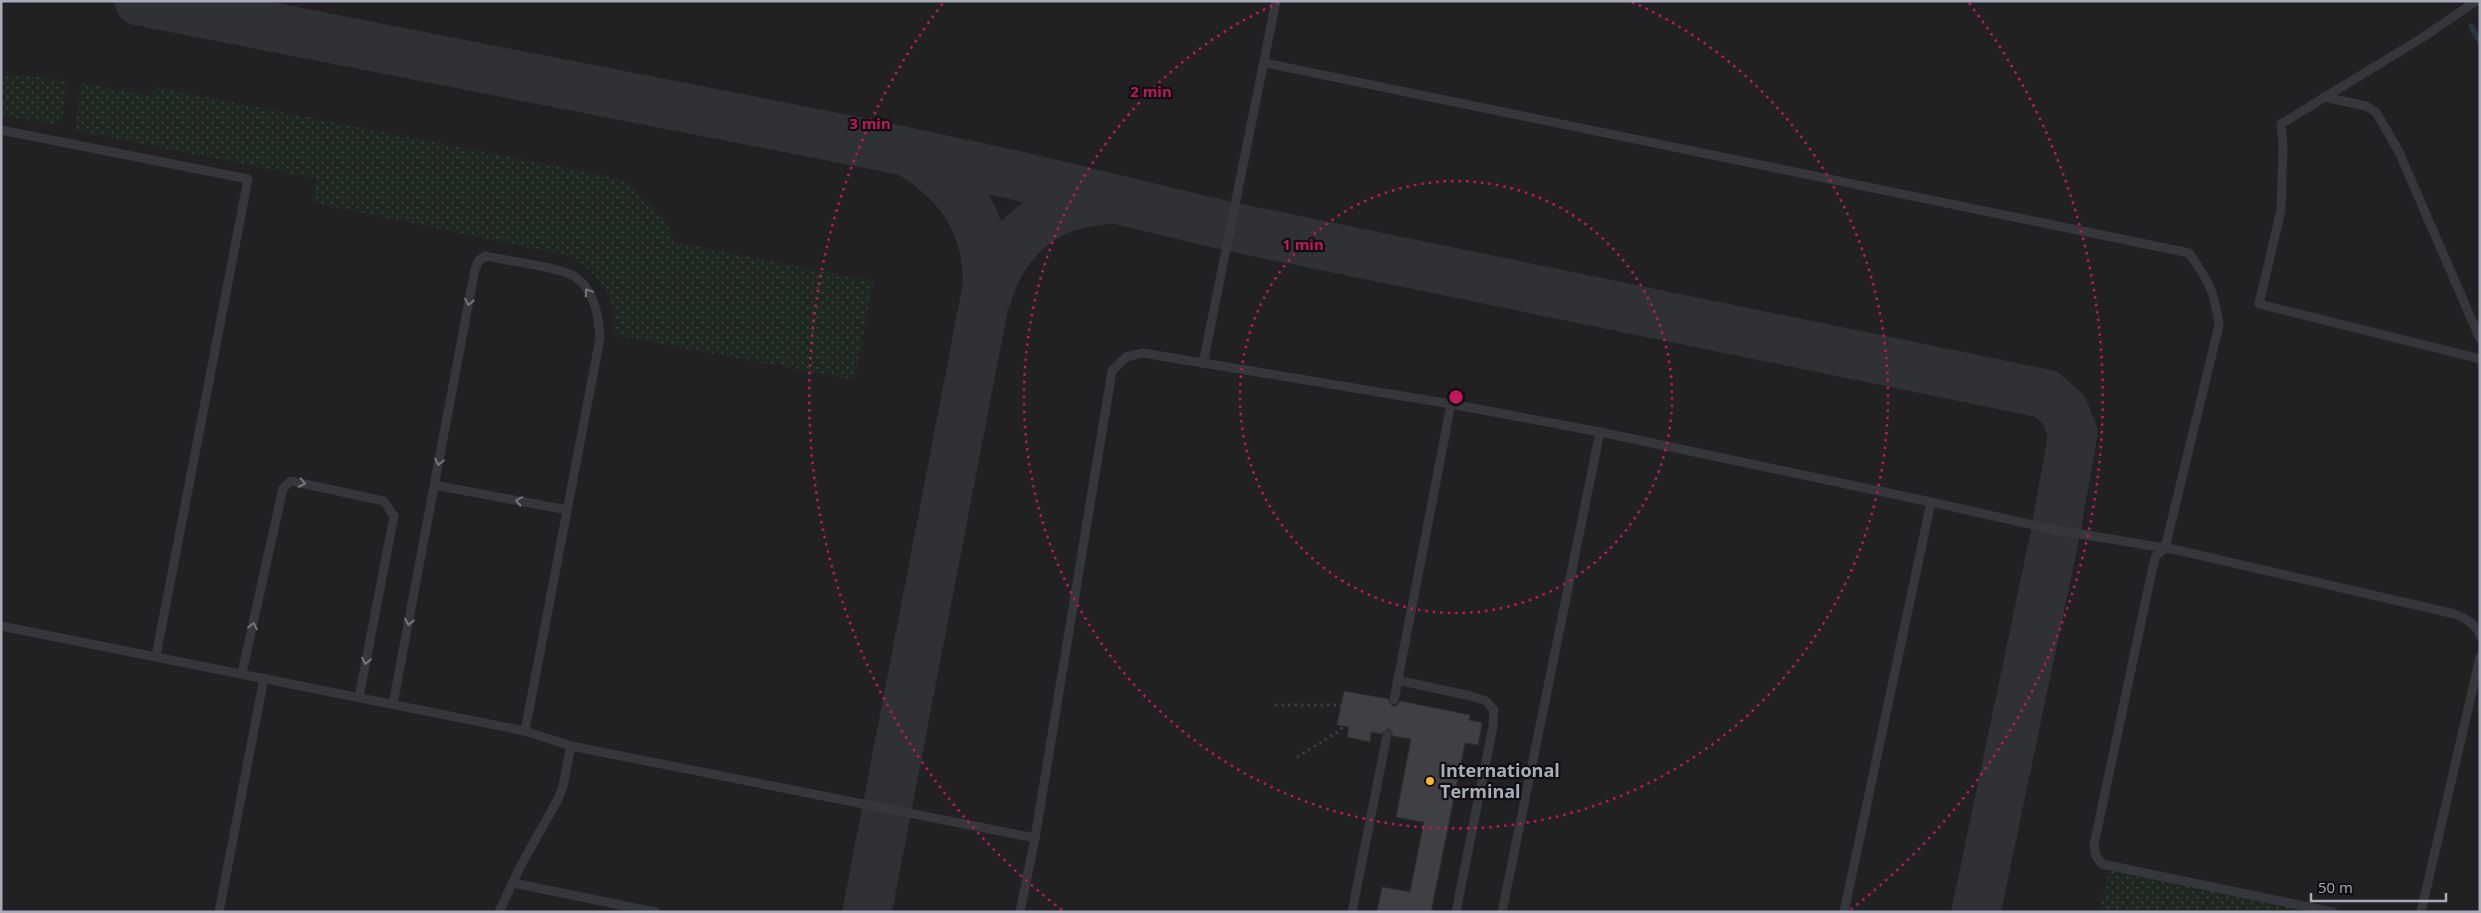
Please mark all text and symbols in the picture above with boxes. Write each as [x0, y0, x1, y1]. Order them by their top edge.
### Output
text: 2 min [1130, 81, 1172, 101]
text: 3 min [849, 113, 891, 133]
text: 1 min [1282, 234, 1324, 254]
one-way arrow [584, 288, 594, 297]
one-way arrow [464, 298, 474, 307]
centre of rings [1447, 388, 1465, 406]
one-way arrow [434, 457, 444, 466]
one-way arrow [298, 478, 306, 488]
one-way arrow [515, 497, 523, 507]
one-way arrow [404, 617, 414, 626]
one-way arrow [247, 621, 258, 630]
one-way arrow [361, 657, 372, 666]
place label: International Terminal [1440, 758, 1560, 803]
marker: International Terminal [1424, 775, 1436, 787]
scale bar [2311, 870, 2446, 902]
text: 50 m [2318, 877, 2353, 897]

